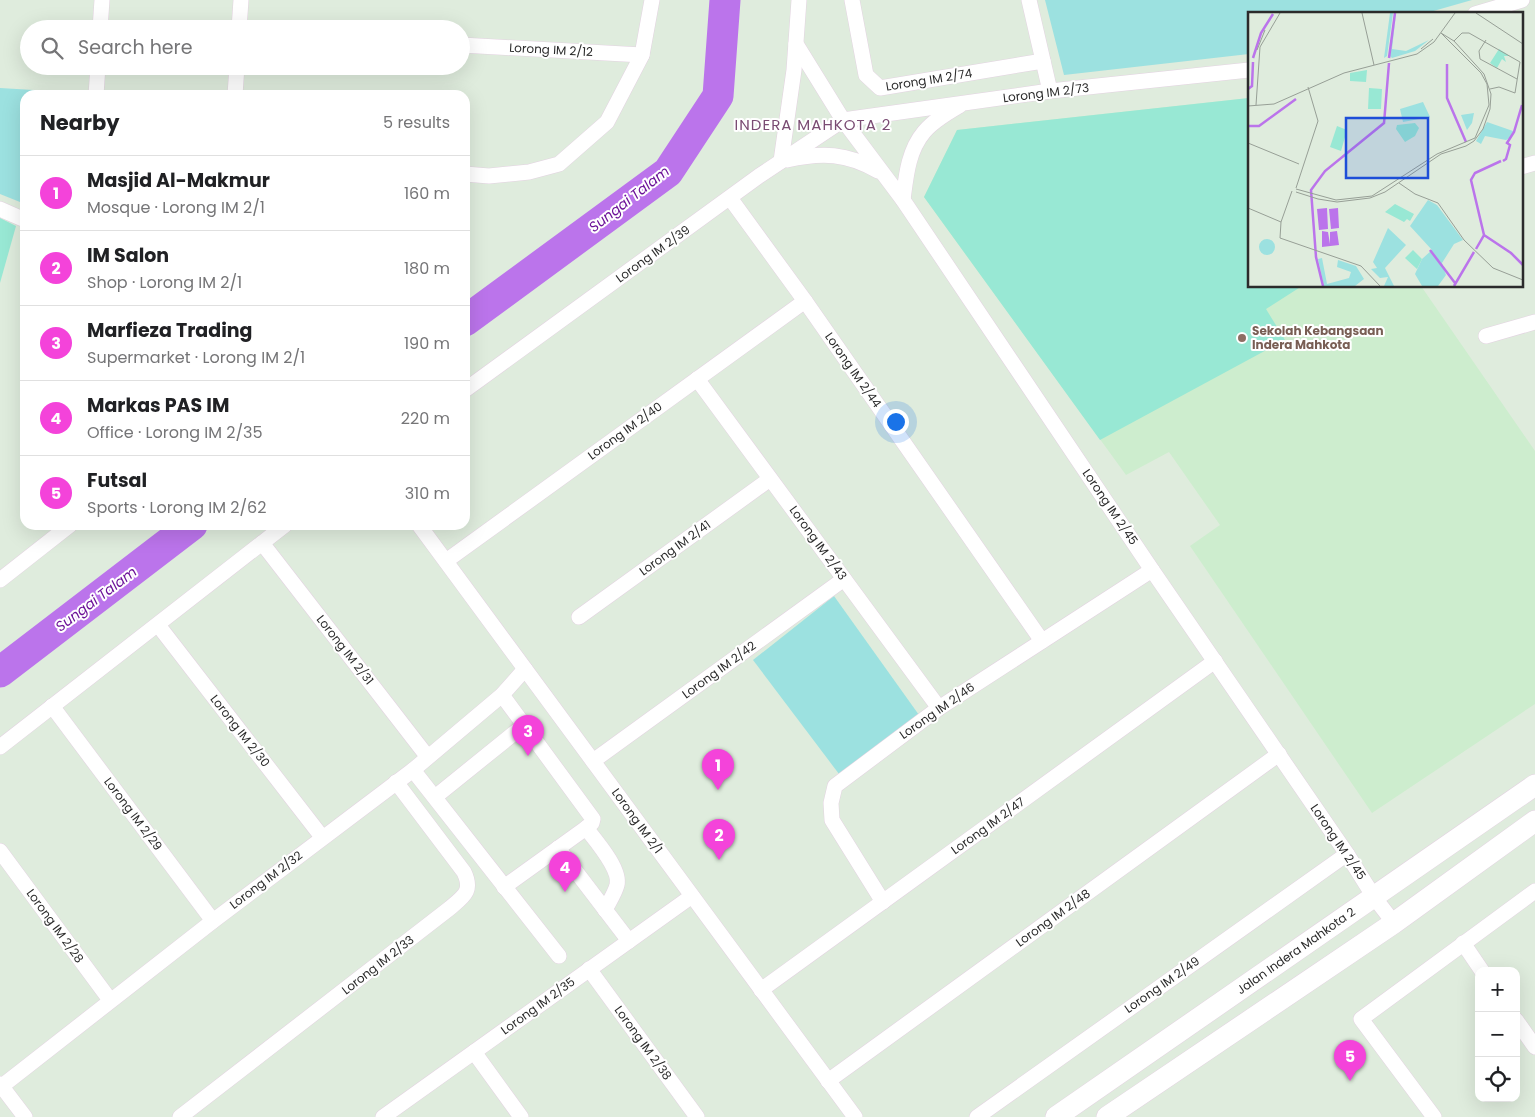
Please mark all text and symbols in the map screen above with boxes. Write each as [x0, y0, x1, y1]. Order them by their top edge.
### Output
inset map [1248, 12, 1522, 288]
search box [20, 20, 470, 75]
icon: search [38, 34, 66, 62]
text: Search here [78, 34, 192, 61]
street label: Lorong IM 2/12 [509, 39, 593, 60]
street label: Lorong IM 2/74 [885, 64, 974, 95]
street label: Lorong IM 2/73 [1002, 79, 1090, 106]
text: Nearby [40, 108, 120, 137]
text: 5 results [383, 111, 450, 134]
district label: INDERA MAHKOTA 2 [735, 114, 891, 135]
water label: Sungai Talam [585, 161, 673, 237]
text: Masjid Al-Makmur [87, 167, 270, 194]
text: 1 [53, 182, 59, 205]
text: 160 m [404, 182, 450, 205]
text: Mosque · Lorong IM 2/1 [87, 196, 265, 219]
street label: Lorong IM 2/39 [612, 221, 693, 286]
text: IM Salon [87, 242, 169, 269]
text: 2 [51, 257, 61, 280]
text: 180 m [404, 257, 450, 280]
text: Shop · Lorong IM 2/1 [87, 271, 242, 294]
text: Marfieza Trading [87, 317, 252, 344]
place label: Sekolah Kebangsaan Indera Mahkota [1252, 322, 1384, 353]
street label: Lorong IM 2/44 [821, 329, 886, 411]
text: 3 [51, 332, 61, 355]
text: 190 m [404, 332, 450, 355]
marker: Sekolah Kebangsaan Indera Mahkota [1236, 332, 1248, 344]
text: Supermarket · Lorong IM 2/1 [87, 346, 305, 369]
text: Markas PAS IM [87, 392, 229, 419]
street label: Lorong IM 2/40 [584, 398, 665, 463]
text: 4 [51, 407, 61, 430]
text: 220 m [401, 407, 450, 430]
your location [883, 409, 909, 435]
text: Office · Lorong IM 2/35 [87, 421, 263, 444]
street label: Lorong IM 2/45 [1079, 465, 1142, 548]
text: Futsal [87, 467, 147, 494]
text: 5 [51, 482, 61, 505]
text: 310 m [405, 482, 450, 505]
text: Sports · Lorong IM 2/62 [87, 496, 266, 519]
street label: Lorong IM 2/43 [786, 502, 851, 583]
street label: Lorong IM 2/41 [636, 516, 714, 579]
water label: Sungai Talam [51, 562, 141, 636]
street label: Lorong IM 2/31 [313, 611, 378, 688]
street label: Lorong IM 2/42 [678, 637, 759, 702]
street label: Lorong IM 2/46 [896, 678, 978, 743]
street label: Lorong IM 2/30 [207, 691, 274, 770]
pin: 3 [512, 715, 544, 756]
pin: 1 [702, 749, 734, 790]
street label: Lorong IM 2/29 [100, 774, 167, 854]
street label: Lorong IM 2/1 [608, 785, 667, 857]
street label: Lorong IM 2/47 [947, 793, 1028, 858]
street label: Lorong IM 2/45 [1307, 800, 1370, 883]
pin: 2 [703, 819, 735, 860]
street label: Lorong IM 2/32 [226, 847, 306, 913]
pin: 4 [549, 851, 581, 892]
street label: Lorong IM 2/28 [23, 885, 88, 966]
street label: Lorong IM 2/48 [1012, 885, 1093, 950]
street label: Jalan Indera Mahkota 2 [1233, 903, 1358, 998]
street label: Lorong IM 2/33 [338, 931, 417, 998]
street label: Lorong IM 2/49 [1121, 952, 1203, 1017]
map controls [1475, 967, 1520, 1102]
button: + [1475, 967, 1520, 1012]
street label: Lorong IM 2/35 [497, 973, 578, 1038]
street label: Lorong IM 2/38 [611, 1002, 676, 1083]
button: − [1475, 1012, 1520, 1057]
pin: 5 [1334, 1040, 1366, 1081]
button: locate [1475, 1057, 1520, 1102]

